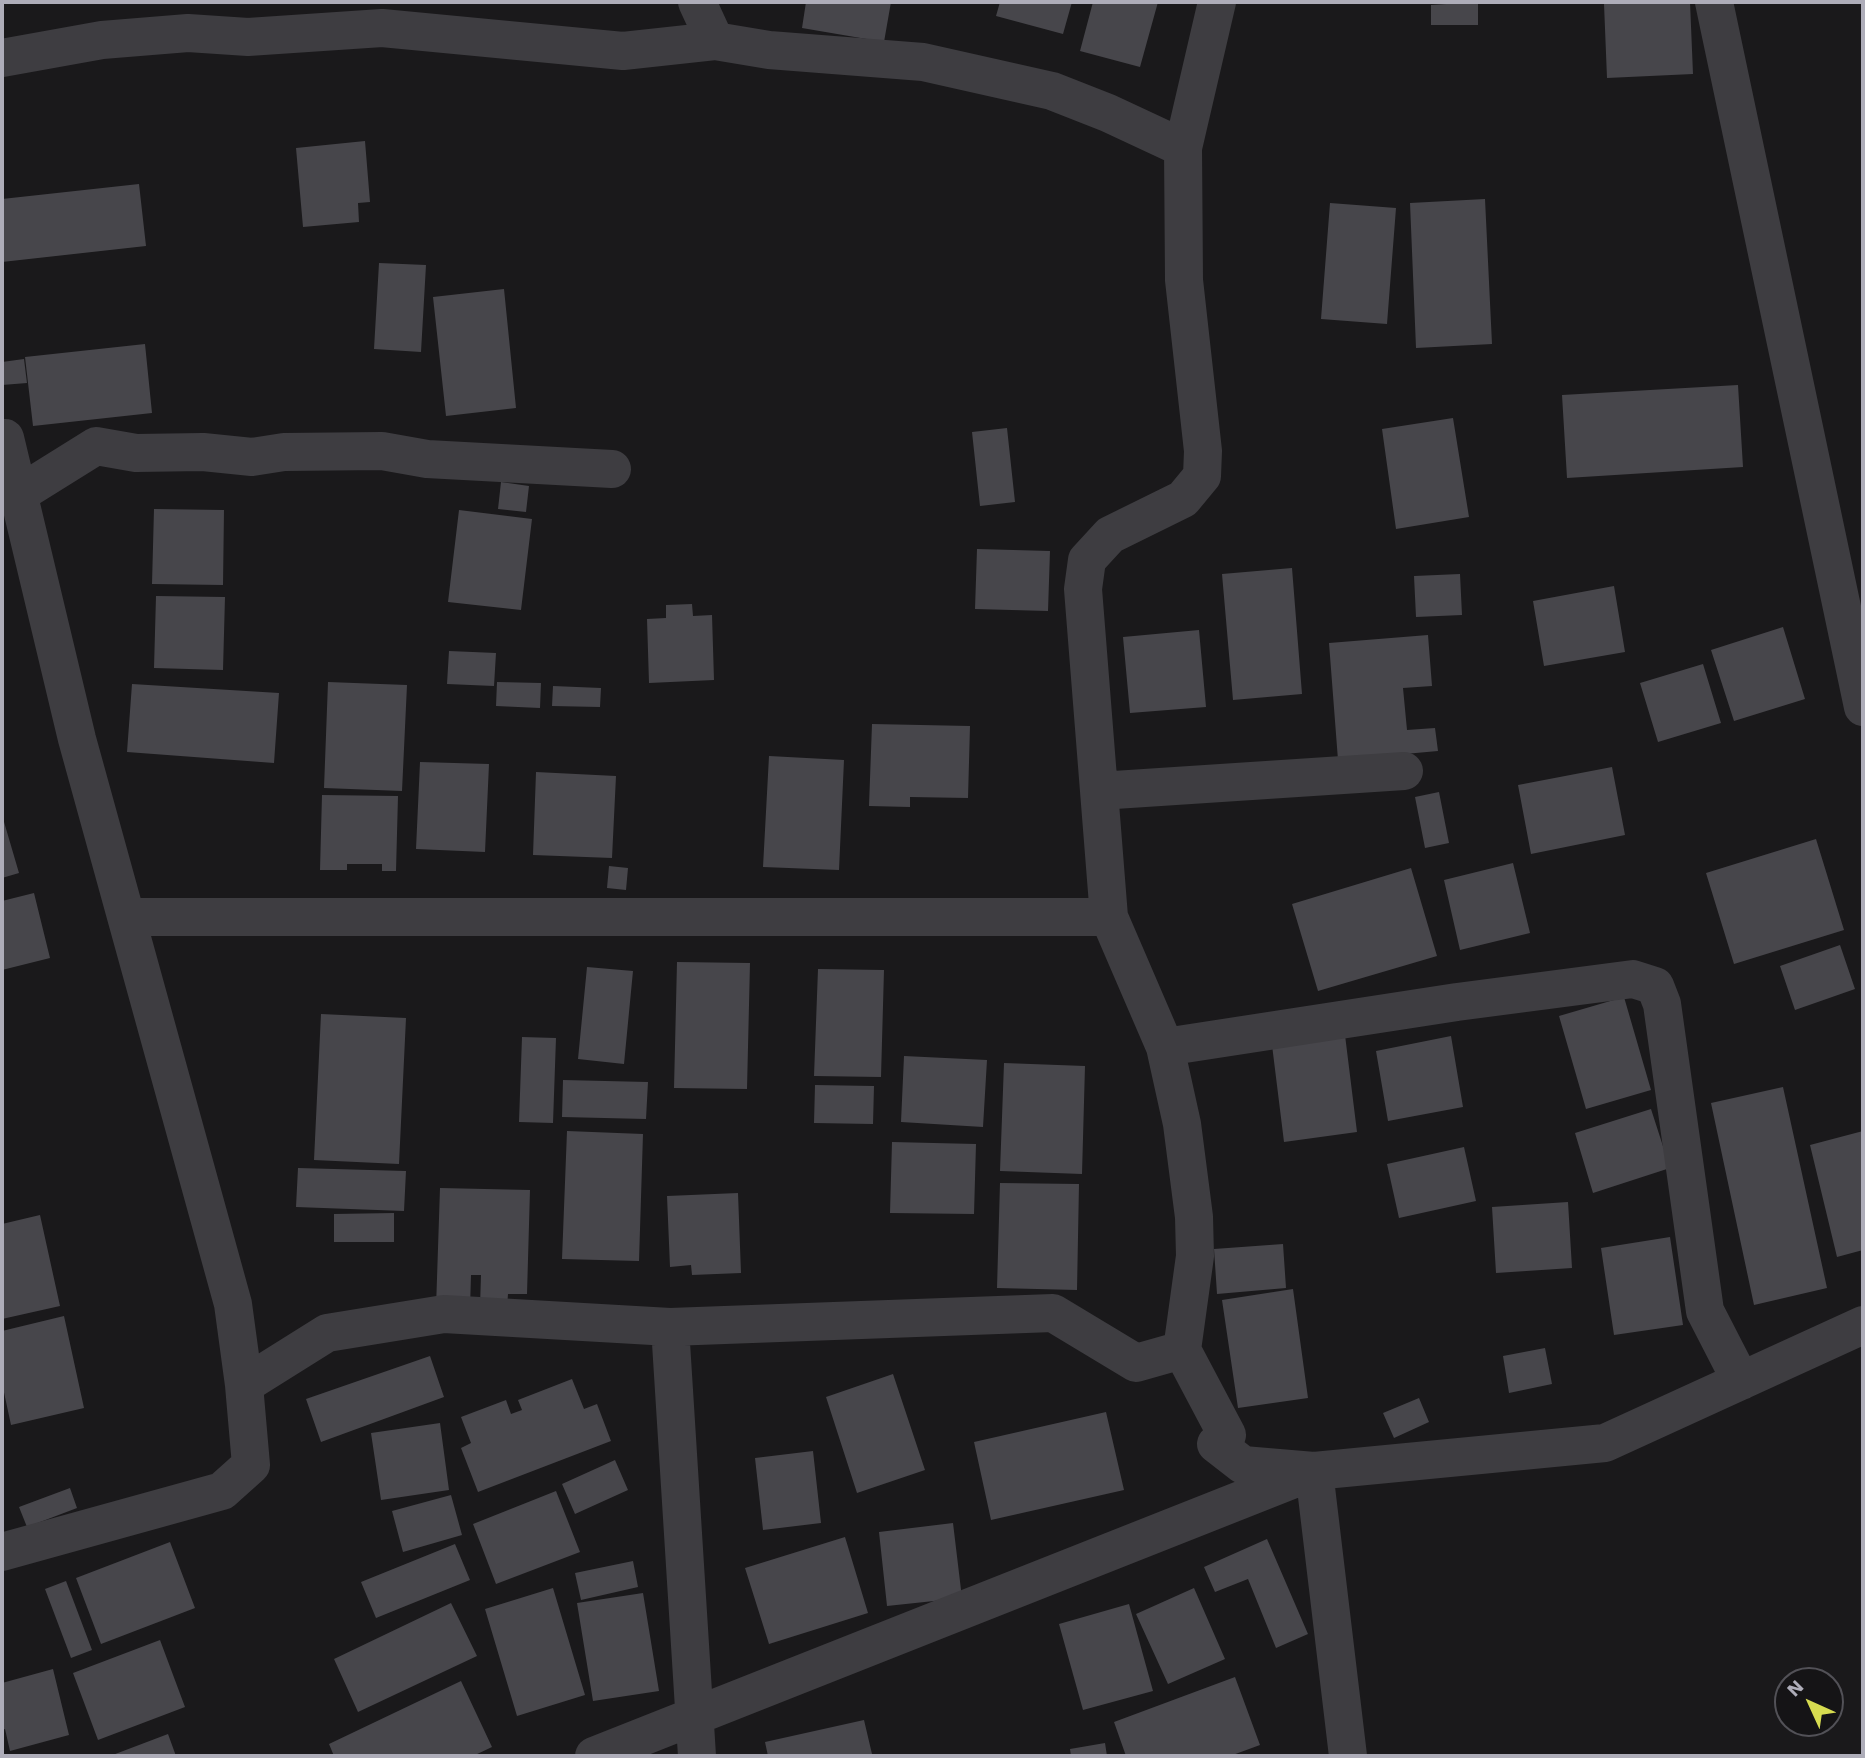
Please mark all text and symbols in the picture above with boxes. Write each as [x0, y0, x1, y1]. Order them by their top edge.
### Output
north arrow [1774, 1667, 1844, 1737]
text: N [1782, 1675, 1808, 1701]

